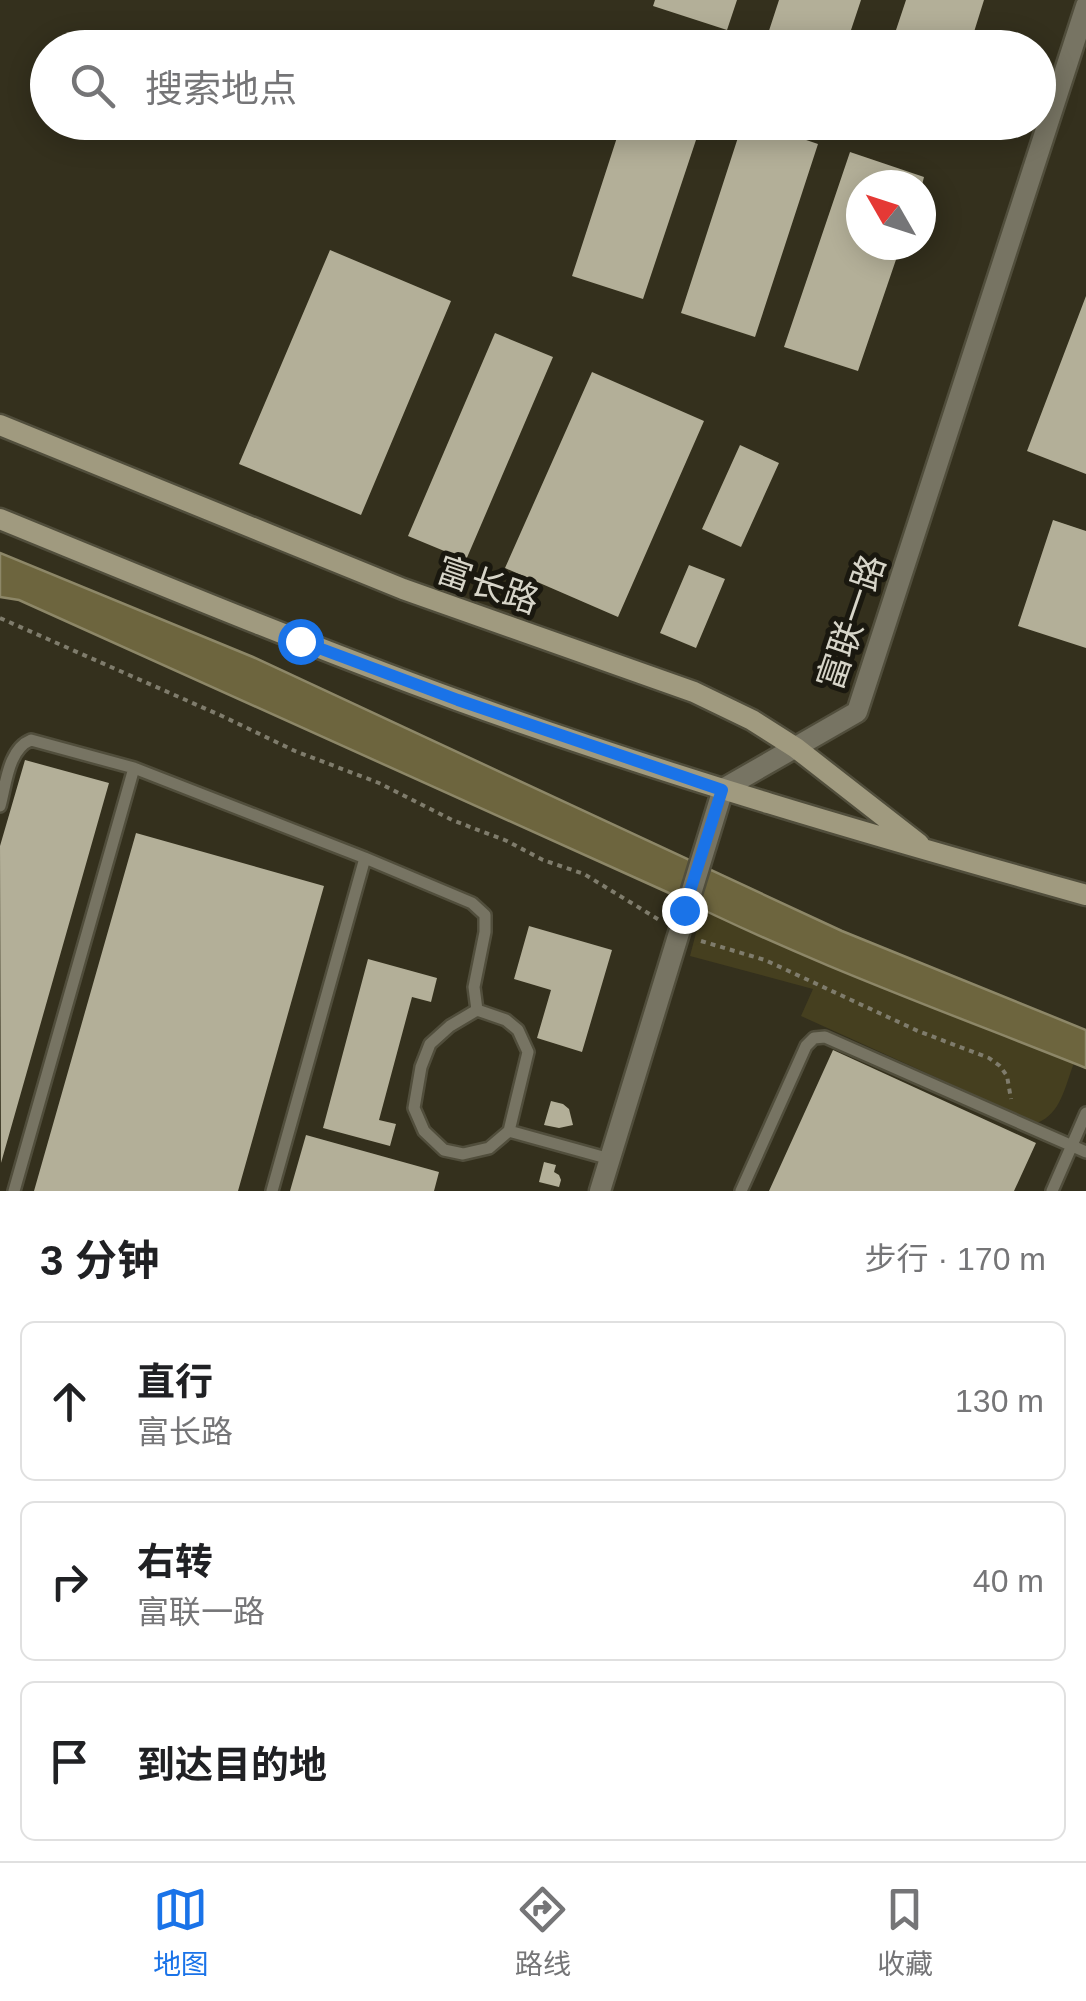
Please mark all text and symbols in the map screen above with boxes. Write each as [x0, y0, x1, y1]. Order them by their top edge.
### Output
search box [30, 30, 1056, 140]
icon: search [65, 58, 120, 113]
text: 搜索地点 [145, 68, 297, 110]
north arrow [846, 170, 936, 260]
street label: 富长路 [432, 549, 544, 621]
street label: 富联一路 [810, 549, 892, 695]
route start [278, 619, 324, 665]
route end [662, 888, 708, 934]
text: 3 分钟 [40, 1237, 159, 1284]
text: 步行 · 170 m [865, 1241, 1046, 1277]
text: 直行 [137, 1361, 213, 1403]
icon: ahead [42, 1374, 97, 1429]
text: 130 m [955, 1383, 1044, 1419]
text: 富长路 [137, 1414, 233, 1450]
text: 右转 [137, 1541, 213, 1583]
icon: right [42, 1554, 97, 1609]
text: 40 m [973, 1563, 1044, 1599]
text: 富联一路 [137, 1594, 265, 1630]
icon: arrive [42, 1734, 97, 1789]
text: 到达目的地 [137, 1744, 327, 1786]
tab: 地图 [153, 1882, 209, 1982]
tab: 路线 [515, 1882, 571, 1982]
tab: 收藏 [877, 1882, 933, 1982]

